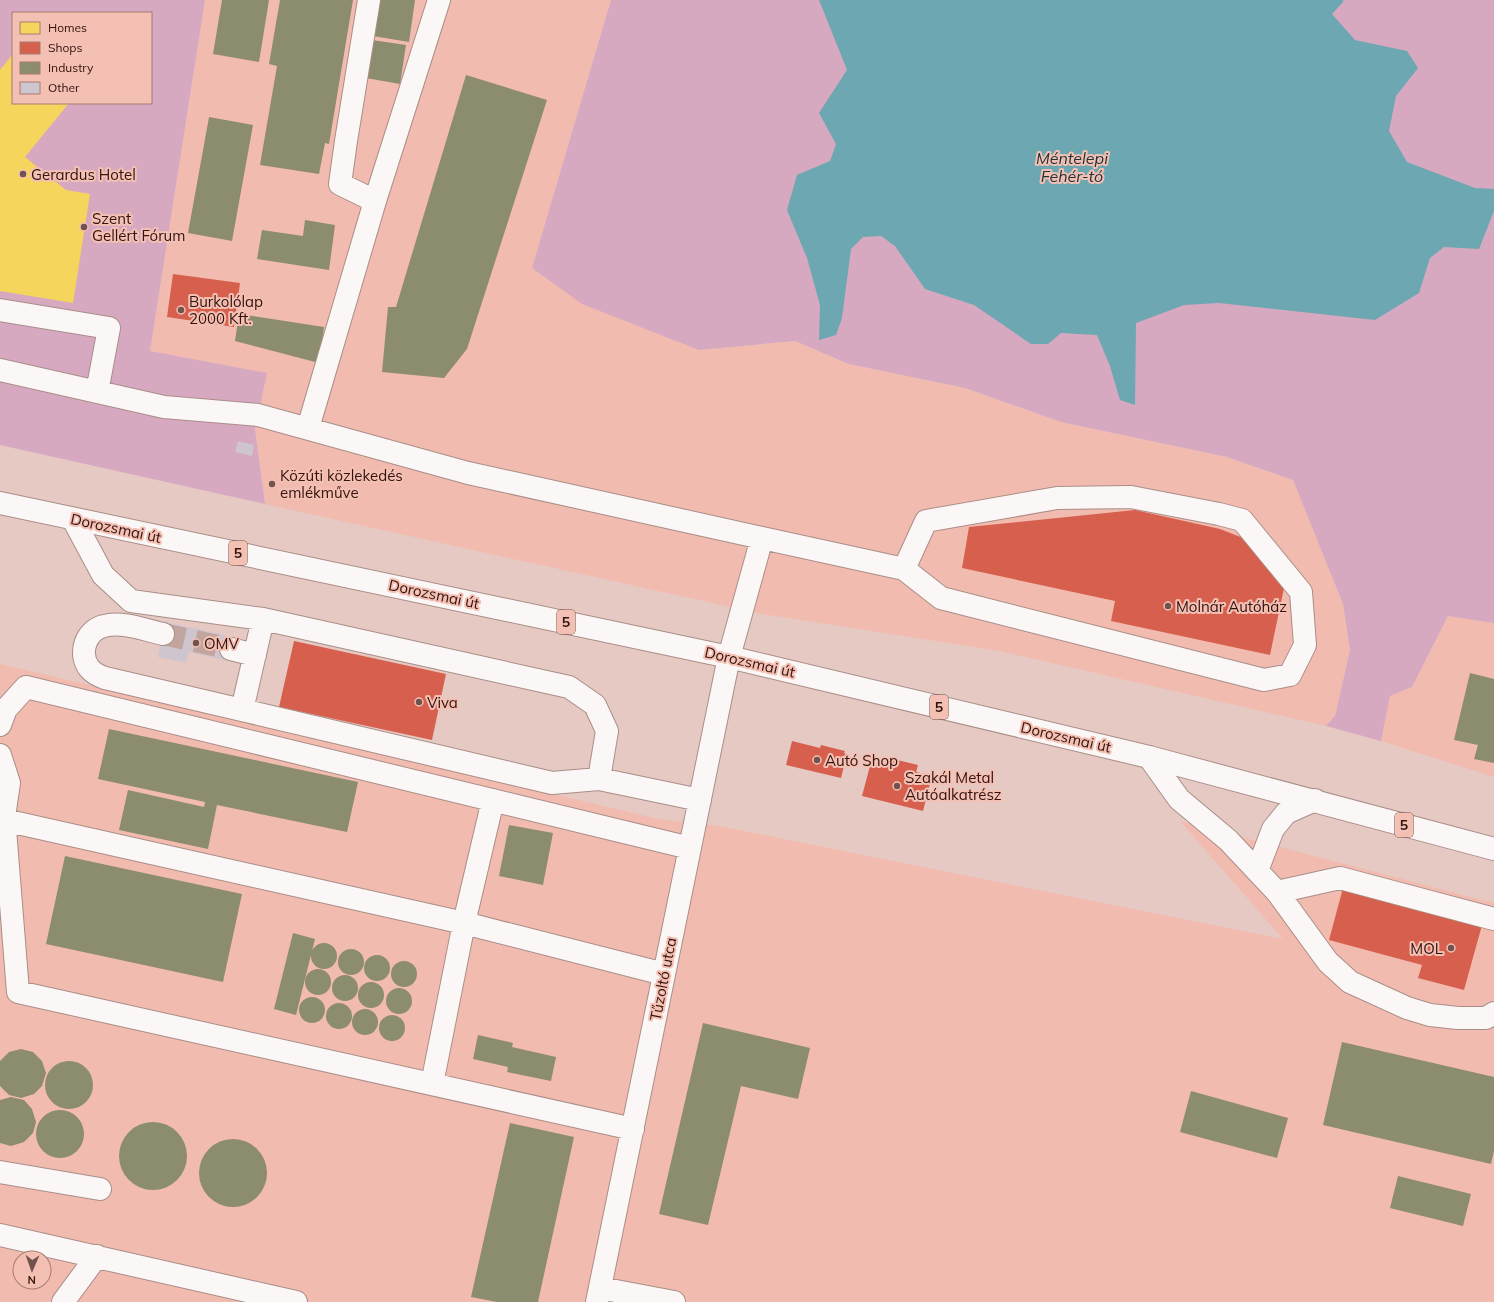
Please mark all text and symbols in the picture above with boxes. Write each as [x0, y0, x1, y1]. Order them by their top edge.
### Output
legend [12, 12, 152, 104]
text: Homes [48, 20, 87, 35]
text: Shops [48, 40, 83, 55]
text: Industry [48, 60, 94, 75]
text: Other [48, 80, 80, 95]
water label: Méntelepi Fehér-tó [1036, 148, 1108, 186]
place label: Gerardus Hotel [31, 165, 136, 184]
marker: Gerardus Hotel [18, 169, 28, 179]
place label: Szent Gellért Fórum [92, 209, 185, 245]
marker: Szent Gellért Fórum [79, 222, 89, 232]
place label: Burkolólap 2000 Kft. [189, 292, 263, 328]
marker: Burkolólap 2000 Kft. [176, 305, 186, 315]
place label: Közúti közlekedés emlékműve [280, 466, 403, 502]
marker: Közúti közlekedés emlékműve [267, 479, 277, 489]
street label: Dorozsmai út [69, 509, 163, 547]
road number: 5 [229, 541, 247, 565]
street label: Dorozsmai út [387, 575, 481, 613]
place label: Molnár Autóház [1176, 597, 1287, 616]
marker: Molnár Autóház [1163, 601, 1173, 611]
road number: 5 [557, 610, 575, 634]
place label: OMV [204, 634, 239, 653]
marker: OMV [191, 638, 201, 648]
street label: Dorozsmai út [703, 642, 797, 682]
place label: Viva [427, 693, 458, 712]
road number: 5 [930, 695, 948, 719]
marker: Viva [414, 697, 424, 707]
street label: Dorozsmai út [1019, 717, 1113, 757]
place label: Autó Shop [825, 751, 898, 770]
marker: Autó Shop [812, 755, 822, 765]
place label: Szakál Metal Autóalkatrész [905, 768, 1002, 804]
marker: Szakál Metal Autóalkatrész [892, 781, 902, 791]
road number: 5 [1395, 813, 1413, 837]
street label: Tűzoltó utca [646, 936, 680, 1022]
place label: MOL [1410, 939, 1443, 958]
marker: MOL [1446, 943, 1456, 953]
north arrow [12, 1250, 52, 1290]
text: N [27, 1273, 36, 1287]

